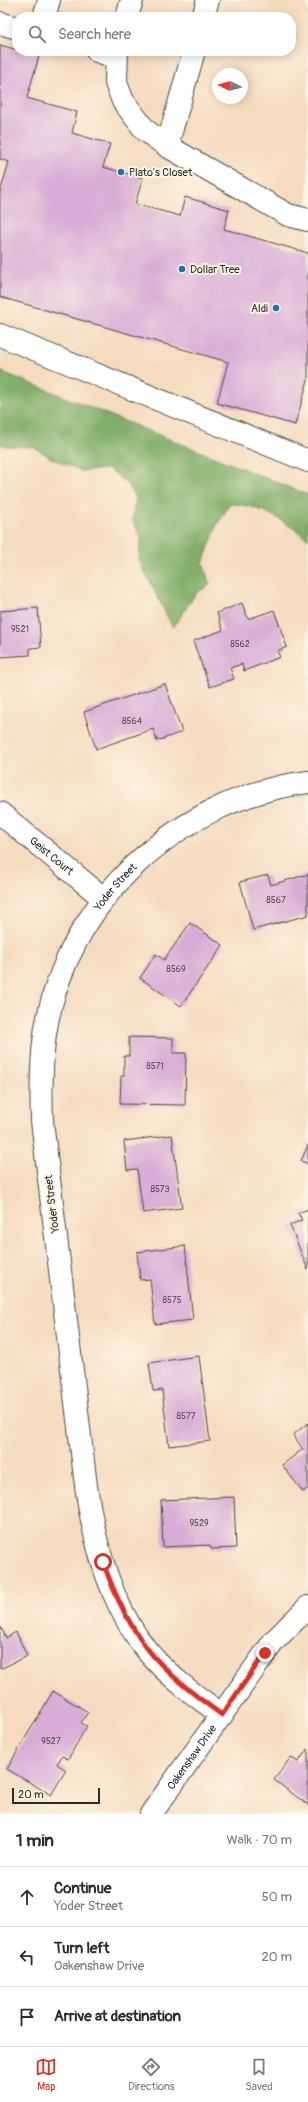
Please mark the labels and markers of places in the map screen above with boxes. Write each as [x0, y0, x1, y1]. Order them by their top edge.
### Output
place label: Plato's Closet [129, 166, 193, 179]
marker: Plato's Closet [116, 167, 126, 177]
place label: Dollar Tree [190, 263, 240, 276]
marker: Dollar Tree [177, 264, 187, 274]
place label: Aldi [251, 302, 268, 315]
marker: Aldi [271, 303, 281, 313]

